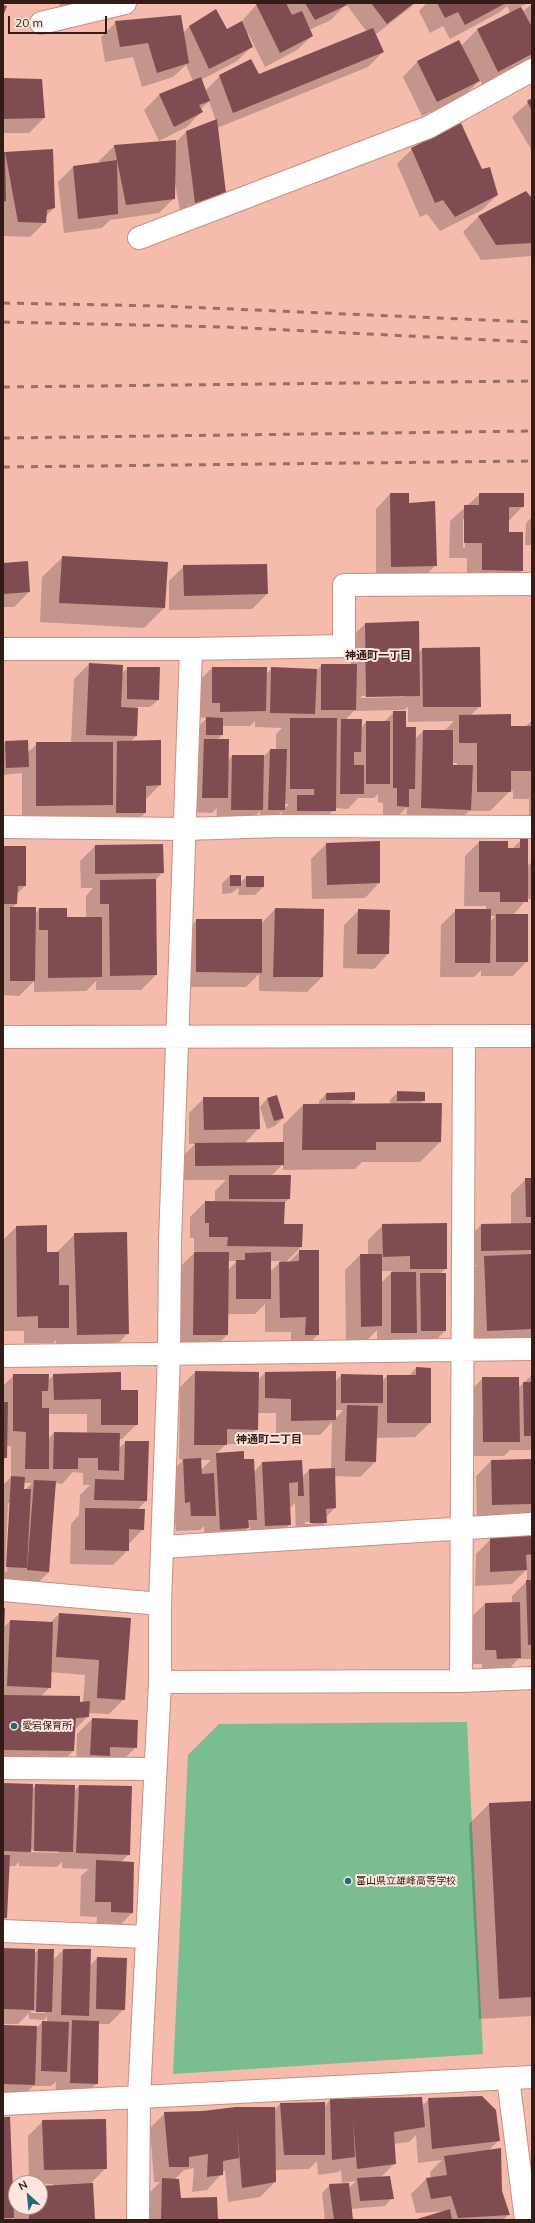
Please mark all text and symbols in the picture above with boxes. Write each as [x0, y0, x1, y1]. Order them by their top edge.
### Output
scale bar [10, 8, 109, 34]
text: 20 m [15, 15, 43, 30]
district label: 神通町一丁目 [345, 649, 411, 663]
district label: 神通町二丁目 [236, 1433, 302, 1447]
place label: 愛宕保育所 [22, 1720, 72, 1732]
marker: 愛宕保育所 [9, 1721, 19, 1731]
place label: 富山県立雄峰高等学校 [356, 1875, 456, 1887]
marker: 富山県立雄峰高等学校 [343, 1876, 353, 1886]
north arrow [8, 2175, 48, 2215]
text: N [16, 2177, 30, 2193]

